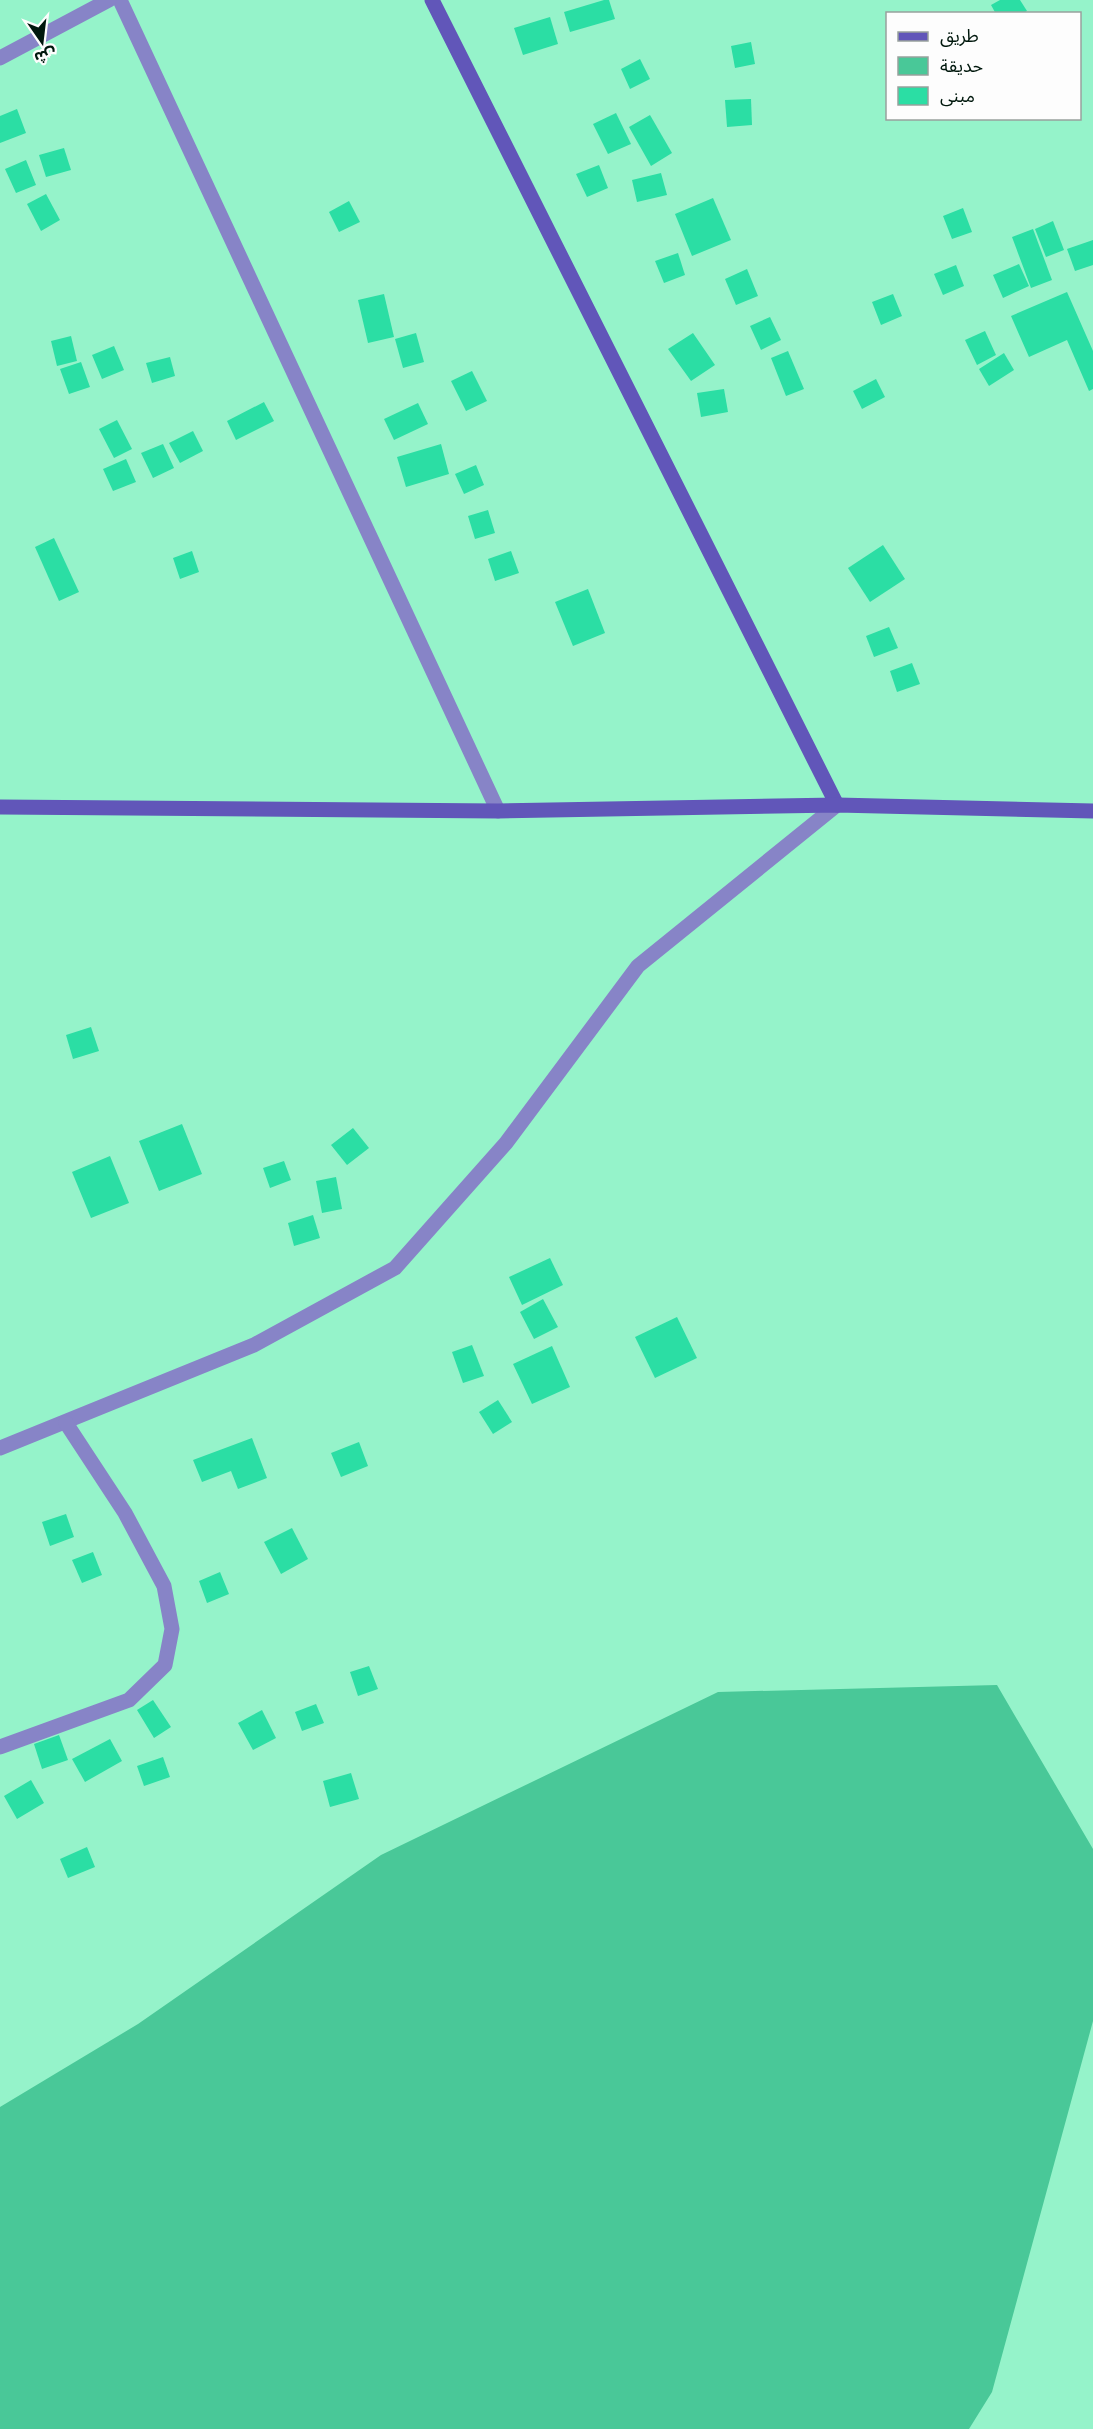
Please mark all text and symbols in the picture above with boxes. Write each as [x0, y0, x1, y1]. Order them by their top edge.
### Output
north arrow [12, 12, 72, 72]
legend [886, 12, 1081, 120]
text: طريق [940, 24, 979, 47]
text: ش [32, 44, 59, 69]
text: حديقة [940, 54, 983, 77]
text: مبنى [940, 84, 975, 107]

